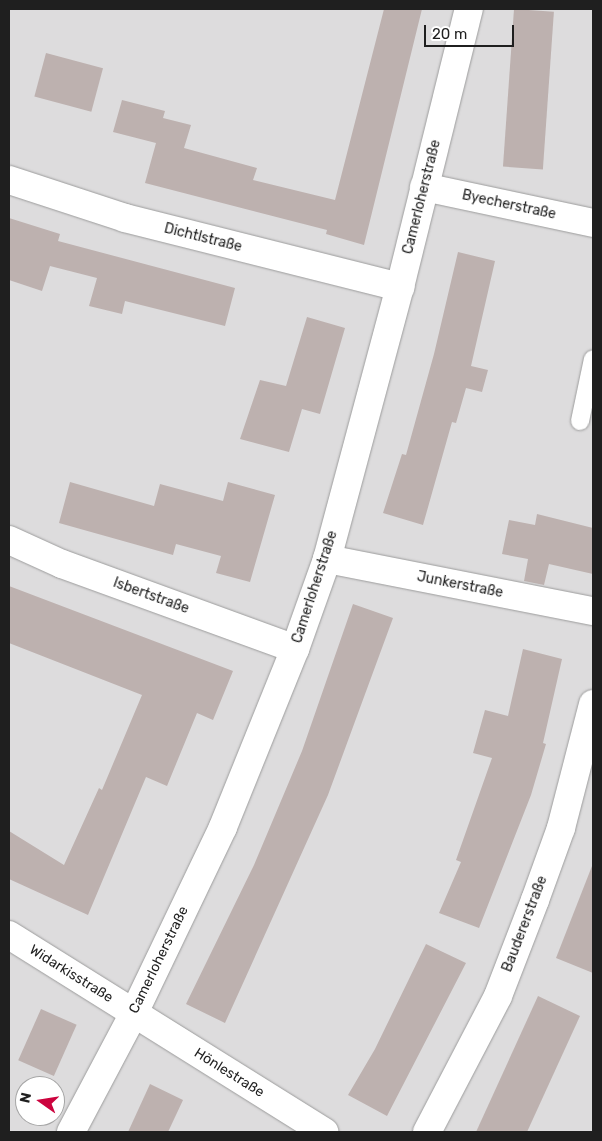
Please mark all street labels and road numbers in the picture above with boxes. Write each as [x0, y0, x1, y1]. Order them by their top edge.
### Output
street label: Camerloherstraße [400, 138, 444, 256]
street label: Byecherstraße [460, 187, 558, 223]
street label: Dichtlstraße [162, 220, 244, 256]
street label: Camerloherstraße [289, 529, 341, 645]
street label: Junkerstraße [416, 568, 504, 602]
street label: Isbertstraße [111, 575, 191, 617]
street label: Baudererstraße [499, 874, 551, 974]
street label: Camerloherstraße [126, 904, 192, 1016]
street label: Widarkisstraße [26, 942, 116, 1006]
street label: Hönlestraße [191, 1045, 267, 1101]

